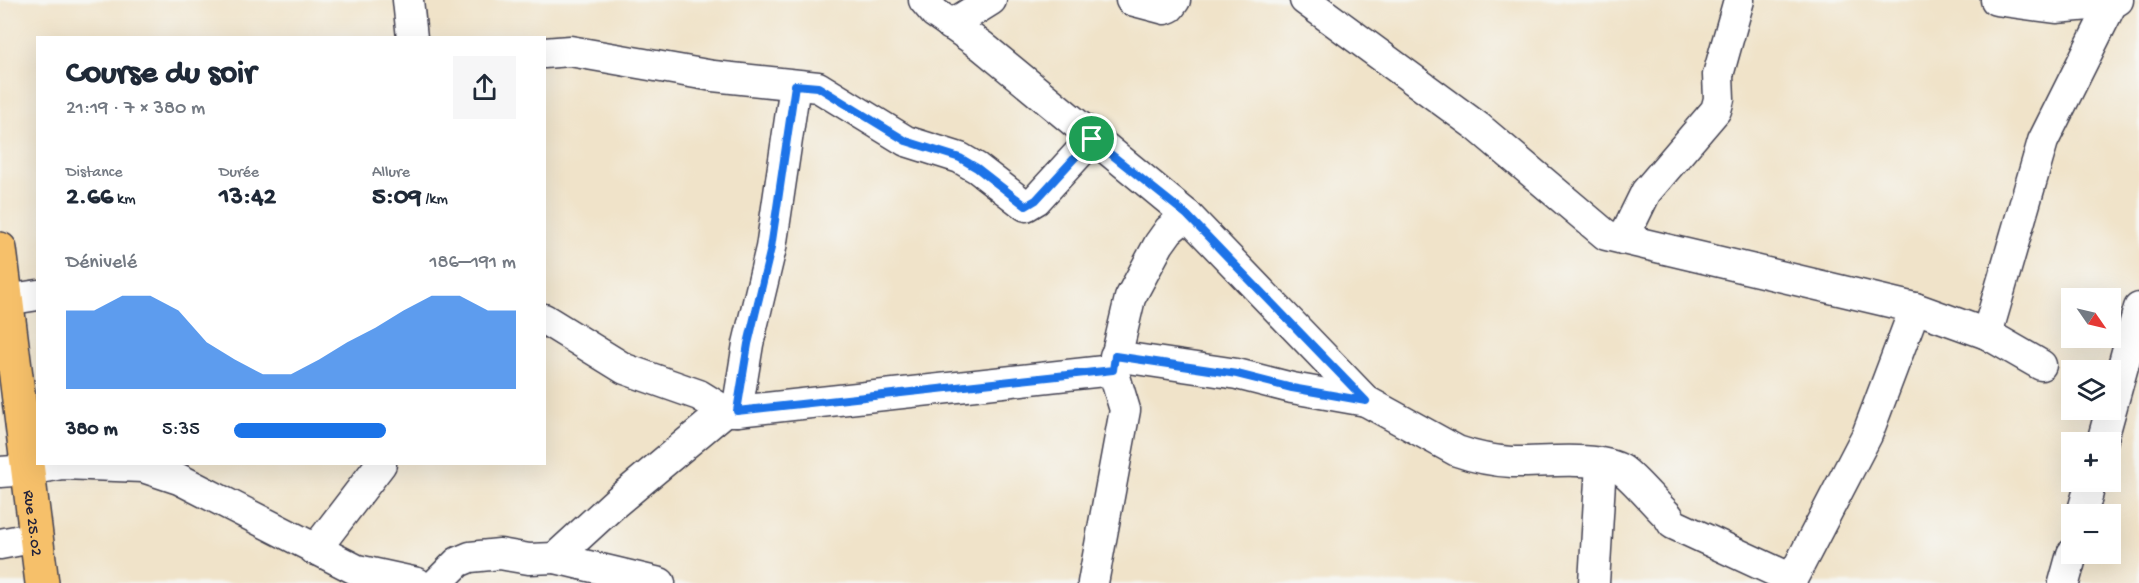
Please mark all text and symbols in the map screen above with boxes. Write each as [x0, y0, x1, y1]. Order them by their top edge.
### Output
text: Course du soir [66, 56, 256, 94]
button: share [453, 56, 516, 119]
text: 21:19 · 7 × 380 m [66, 98, 205, 121]
pin [1066, 113, 1117, 164]
icon: arrive [1075, 122, 1108, 155]
text: Distance [66, 164, 123, 183]
text: Durée [219, 164, 259, 183]
text: Allure [372, 164, 410, 183]
text: 2.66 [66, 183, 113, 214]
text: 13:42 [219, 183, 276, 214]
text: 5:09 [372, 183, 422, 214]
text: km [113, 191, 136, 210]
text: /km [422, 191, 448, 210]
text: Dénivelé [66, 252, 137, 275]
text: 186–191 m [429, 252, 516, 275]
north arrow [2061, 288, 2121, 348]
map controls [2061, 288, 2121, 564]
button: layers [2061, 360, 2121, 420]
text: 380 m [66, 419, 118, 442]
text: 5:35 [162, 419, 200, 442]
button: + [2061, 432, 2121, 492]
street label: Rue 25.02 [17, 489, 45, 557]
button: − [2061, 504, 2121, 564]

